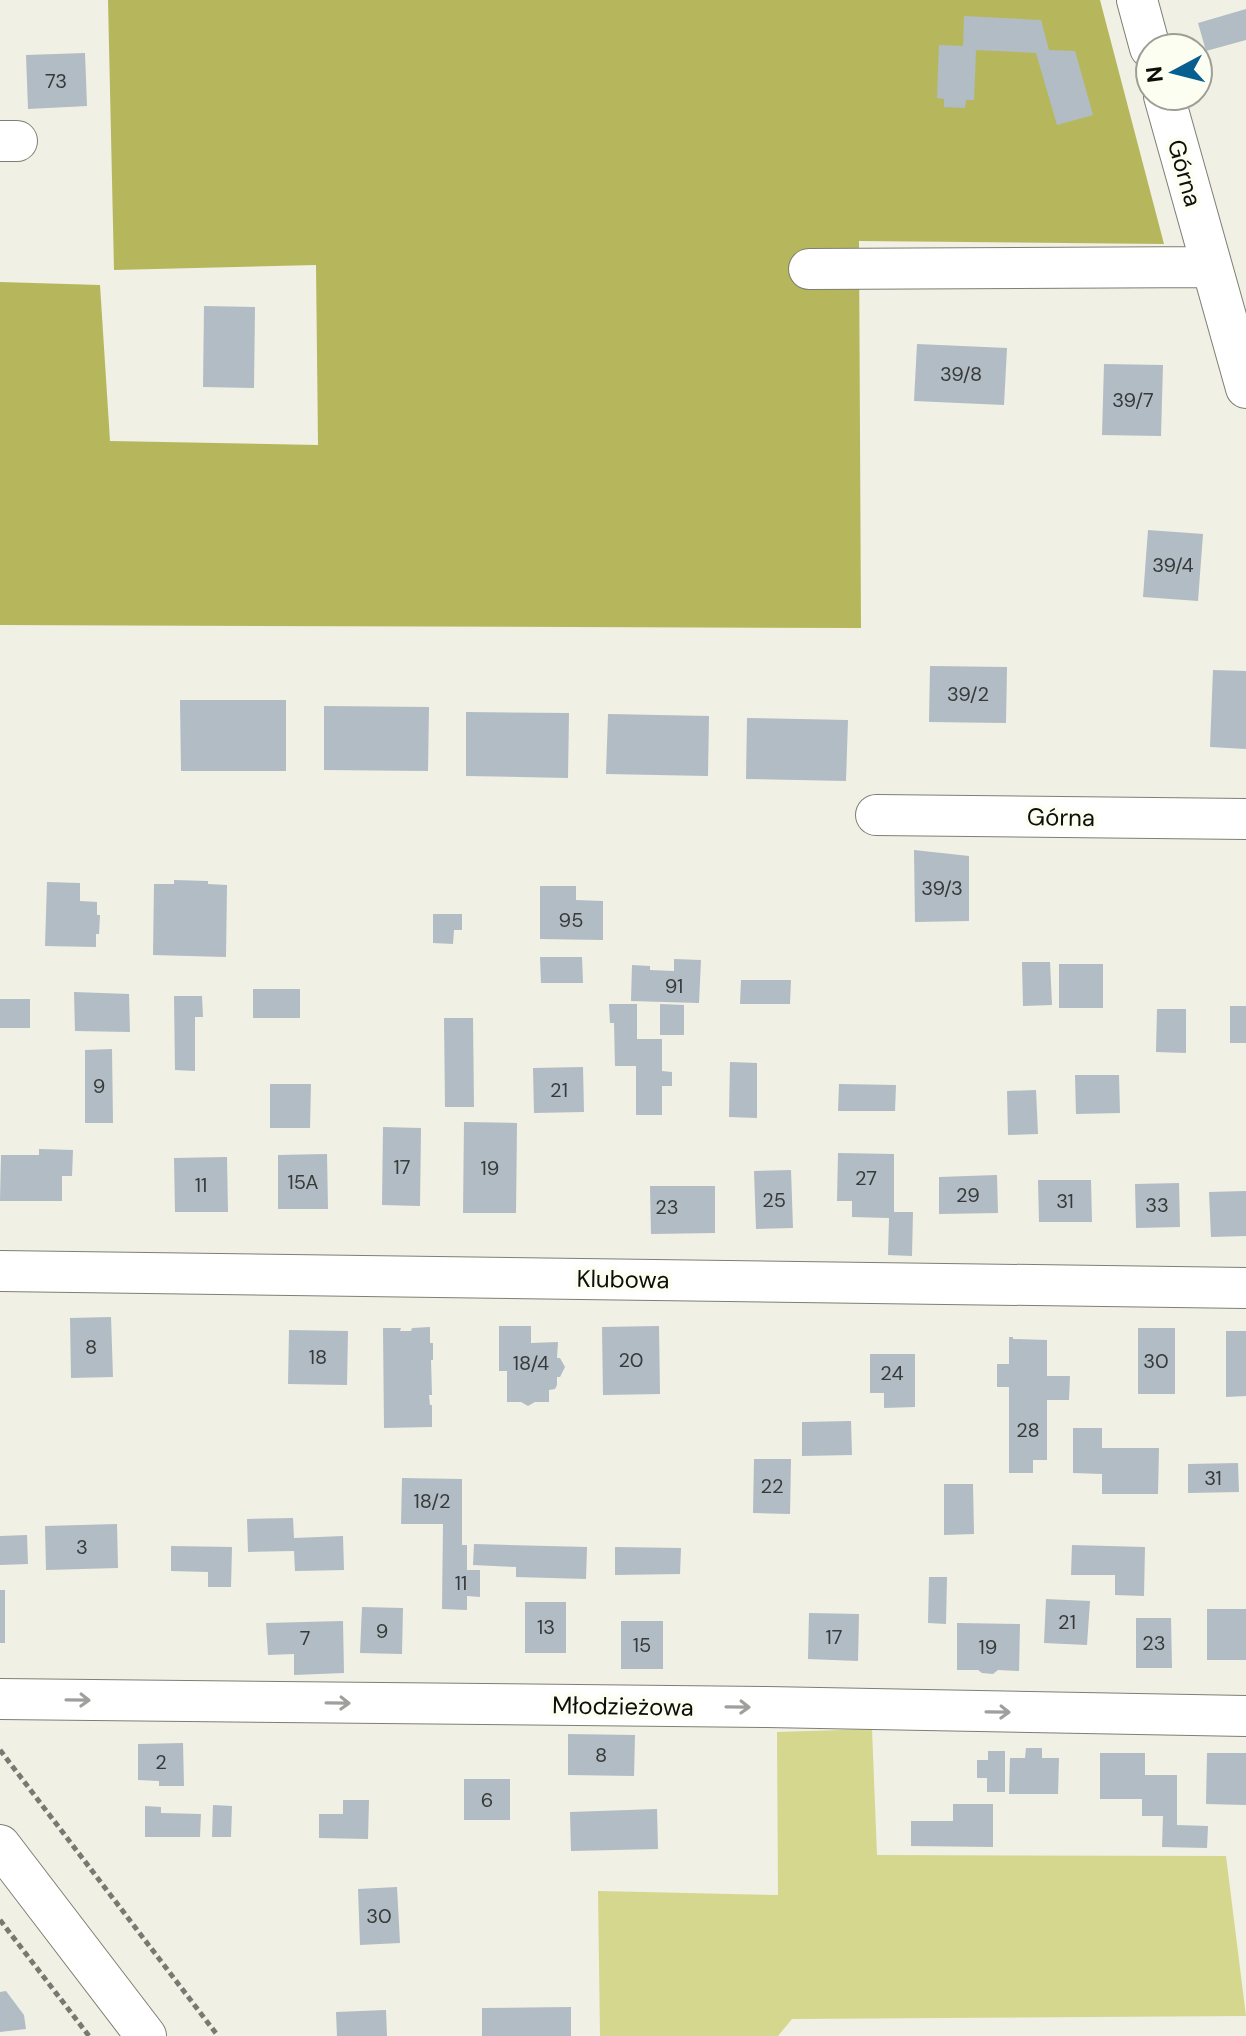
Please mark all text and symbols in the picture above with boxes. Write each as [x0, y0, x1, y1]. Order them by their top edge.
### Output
north arrow [1134, 32, 1214, 112]
text: N [1139, 65, 1170, 84]
house number: 73 [45, 68, 67, 94]
street label: Górna [1161, 136, 1209, 210]
house number: 39/8 [940, 361, 982, 387]
house number: 39/7 [1112, 387, 1154, 413]
house number: 39/4 [1152, 552, 1194, 578]
house number: 39/2 [947, 681, 989, 707]
street label: Górna [1027, 801, 1095, 833]
house number: 39/3 [921, 875, 963, 901]
house number: 95 [559, 907, 583, 933]
house number: 91 [665, 973, 683, 999]
house number: 9 [93, 1073, 105, 1099]
house number: 21 [550, 1077, 568, 1103]
house number: 17 [394, 1154, 410, 1180]
house number: 19 [481, 1155, 499, 1181]
house number: 27 [855, 1165, 877, 1191]
house number: 15A [288, 1169, 318, 1195]
house number: 11 [195, 1172, 207, 1198]
house number: 29 [956, 1182, 980, 1208]
house number: 25 [762, 1187, 786, 1213]
house number: 31 [1056, 1188, 1074, 1214]
house number: 33 [1145, 1192, 1169, 1218]
house number: 23 [655, 1194, 679, 1220]
street label: Klubowa [576, 1263, 670, 1295]
house number: 8 [85, 1334, 97, 1360]
house number: 18 [309, 1344, 327, 1370]
house number: 20 [619, 1347, 644, 1373]
house number: 30 [1143, 1348, 1169, 1374]
house number: 18/4 [513, 1350, 549, 1376]
house number: 24 [880, 1360, 904, 1386]
house number: 28 [1016, 1417, 1040, 1443]
house number: 31 [1204, 1465, 1222, 1491]
house number: 22 [760, 1473, 784, 1499]
house number: 18/2 [413, 1488, 451, 1514]
house number: 3 [76, 1534, 88, 1560]
house number: 11 [455, 1570, 467, 1596]
house number: 21 [1058, 1609, 1076, 1635]
house number: 13 [537, 1614, 555, 1640]
house number: 9 [376, 1618, 388, 1644]
house number: 17 [826, 1624, 842, 1650]
house number: 7 [300, 1625, 310, 1651]
house number: 23 [1142, 1630, 1166, 1656]
house number: 15 [633, 1632, 651, 1658]
house number: 19 [979, 1634, 997, 1660]
street label: Młodzieżowa [552, 1689, 694, 1723]
one-way arrow [64, 1692, 91, 1708]
one-way arrow [324, 1695, 351, 1711]
one-way arrow [724, 1699, 751, 1715]
one-way arrow [984, 1704, 1011, 1719]
house number: 8 [595, 1742, 607, 1768]
house number: 2 [155, 1749, 167, 1775]
house number: 6 [481, 1787, 493, 1813]
house number: 30 [366, 1903, 392, 1929]

